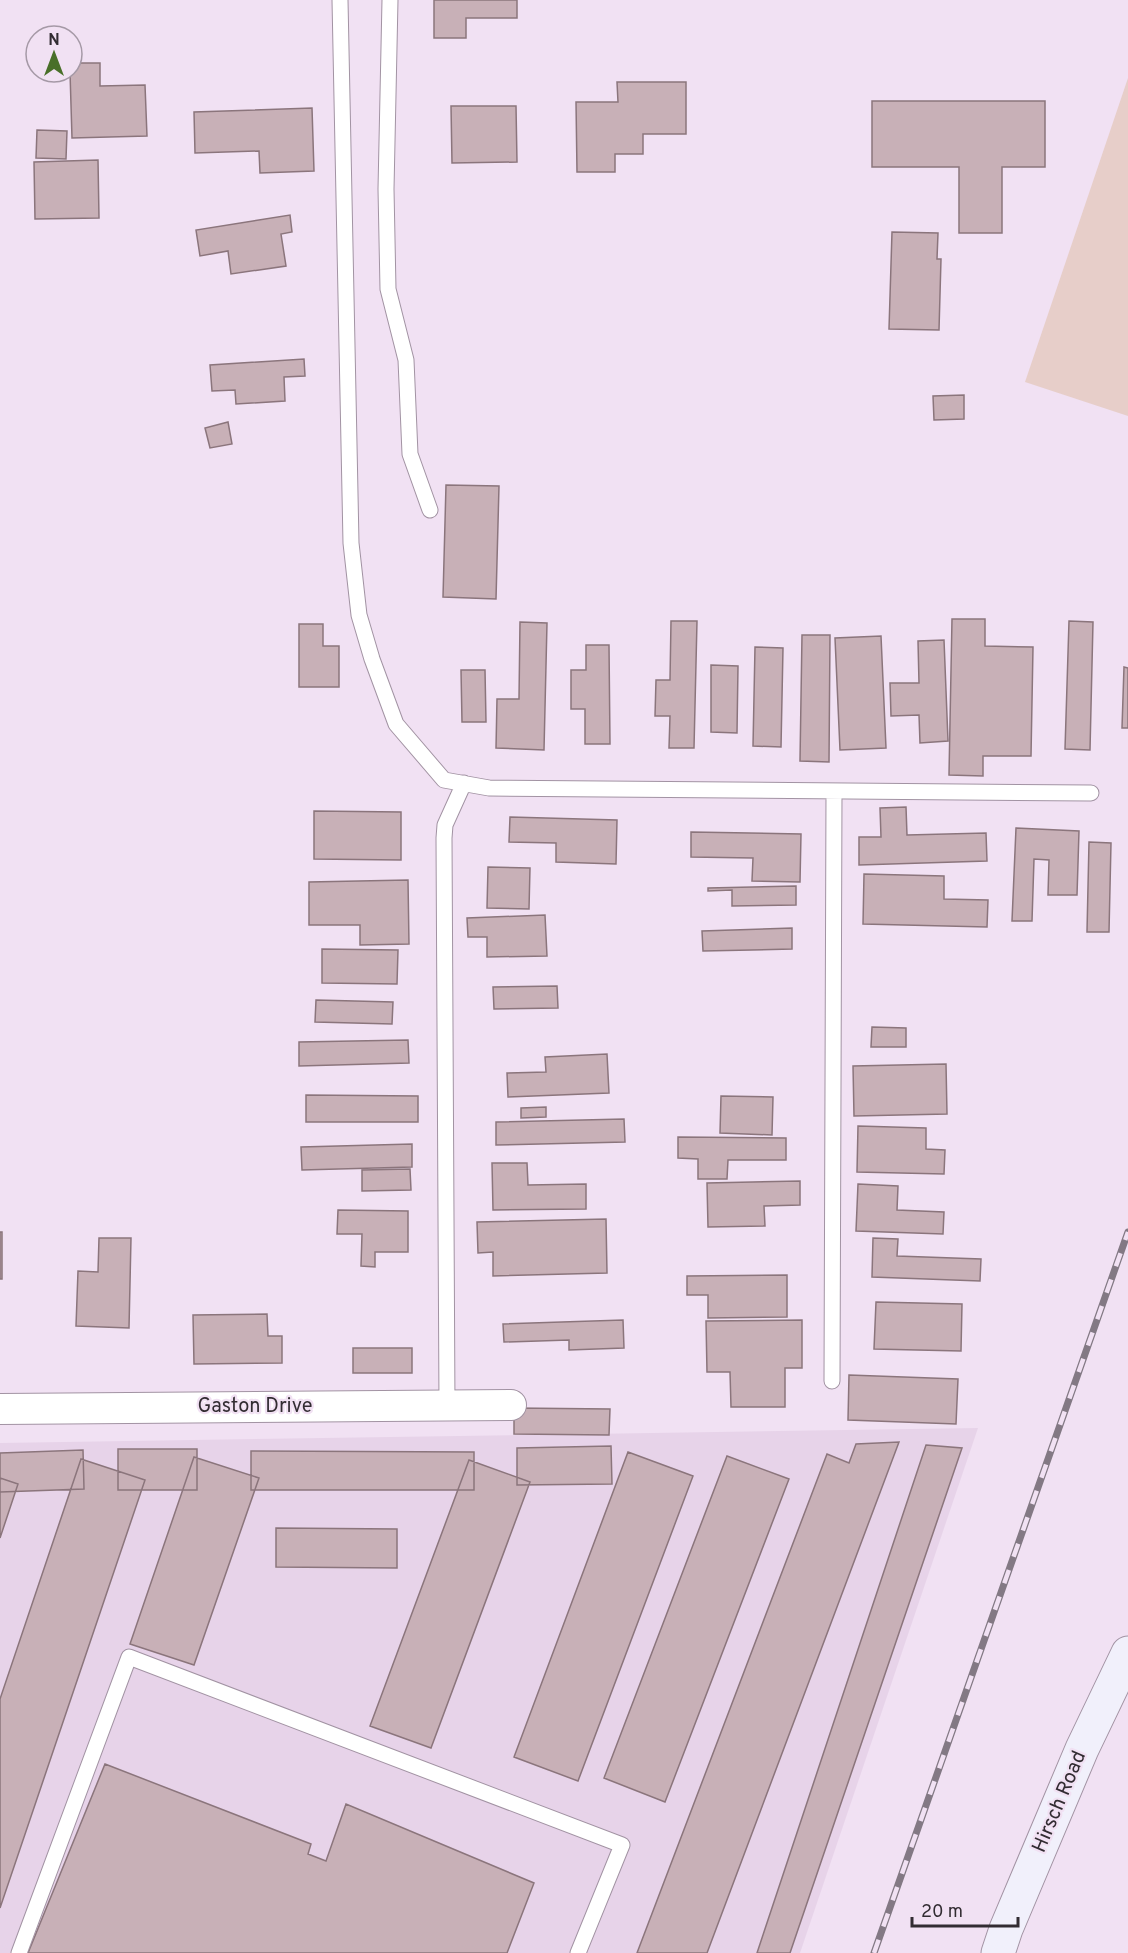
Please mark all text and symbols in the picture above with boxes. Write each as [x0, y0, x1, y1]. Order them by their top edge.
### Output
north arrow [24, 24, 84, 84]
text: N [48, 31, 60, 51]
street label: Gaston Drive [197, 1394, 313, 1420]
street label: Hirsch Road [1027, 1747, 1093, 1857]
scale bar [912, 1890, 1018, 1928]
text: 20 m [921, 1901, 963, 1924]

